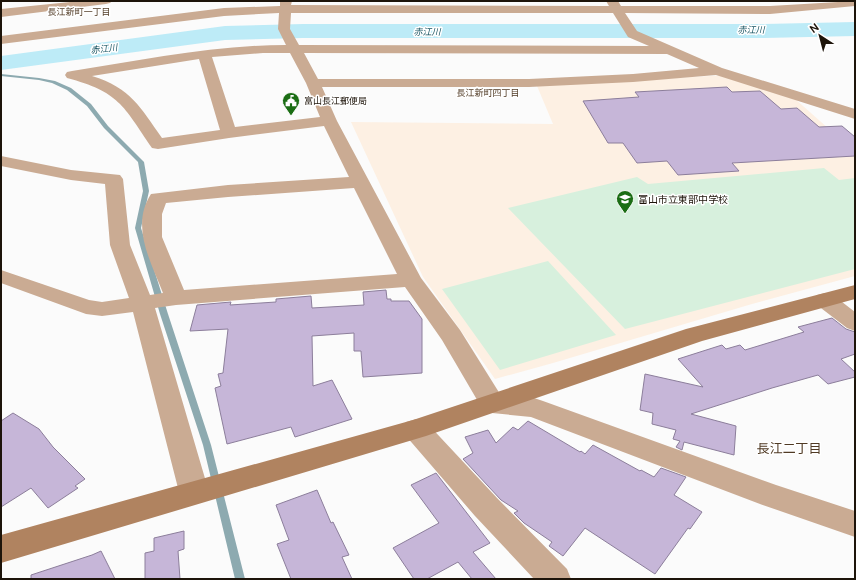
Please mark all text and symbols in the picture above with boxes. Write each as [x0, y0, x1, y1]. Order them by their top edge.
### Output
district label: 長江新町一丁目 [47, 6, 111, 18]
north arrow [800, 16, 840, 56]
text: N [807, 20, 821, 36]
water label: 赤江川 [737, 24, 765, 36]
water label: 赤江川 [413, 26, 441, 38]
water label: 赤江川 [90, 41, 119, 57]
district label: 長江新町四丁目 [456, 87, 520, 99]
public building icon: 富山長江郵便局 [281, 91, 301, 116]
place label: 富山長江郵便局 [304, 95, 367, 107]
school or university icon: 富山市立東部中学校 [615, 189, 635, 214]
place label: 富山市立東部中学校 [638, 193, 728, 206]
district label: 長江二丁目 [756, 440, 822, 457]

